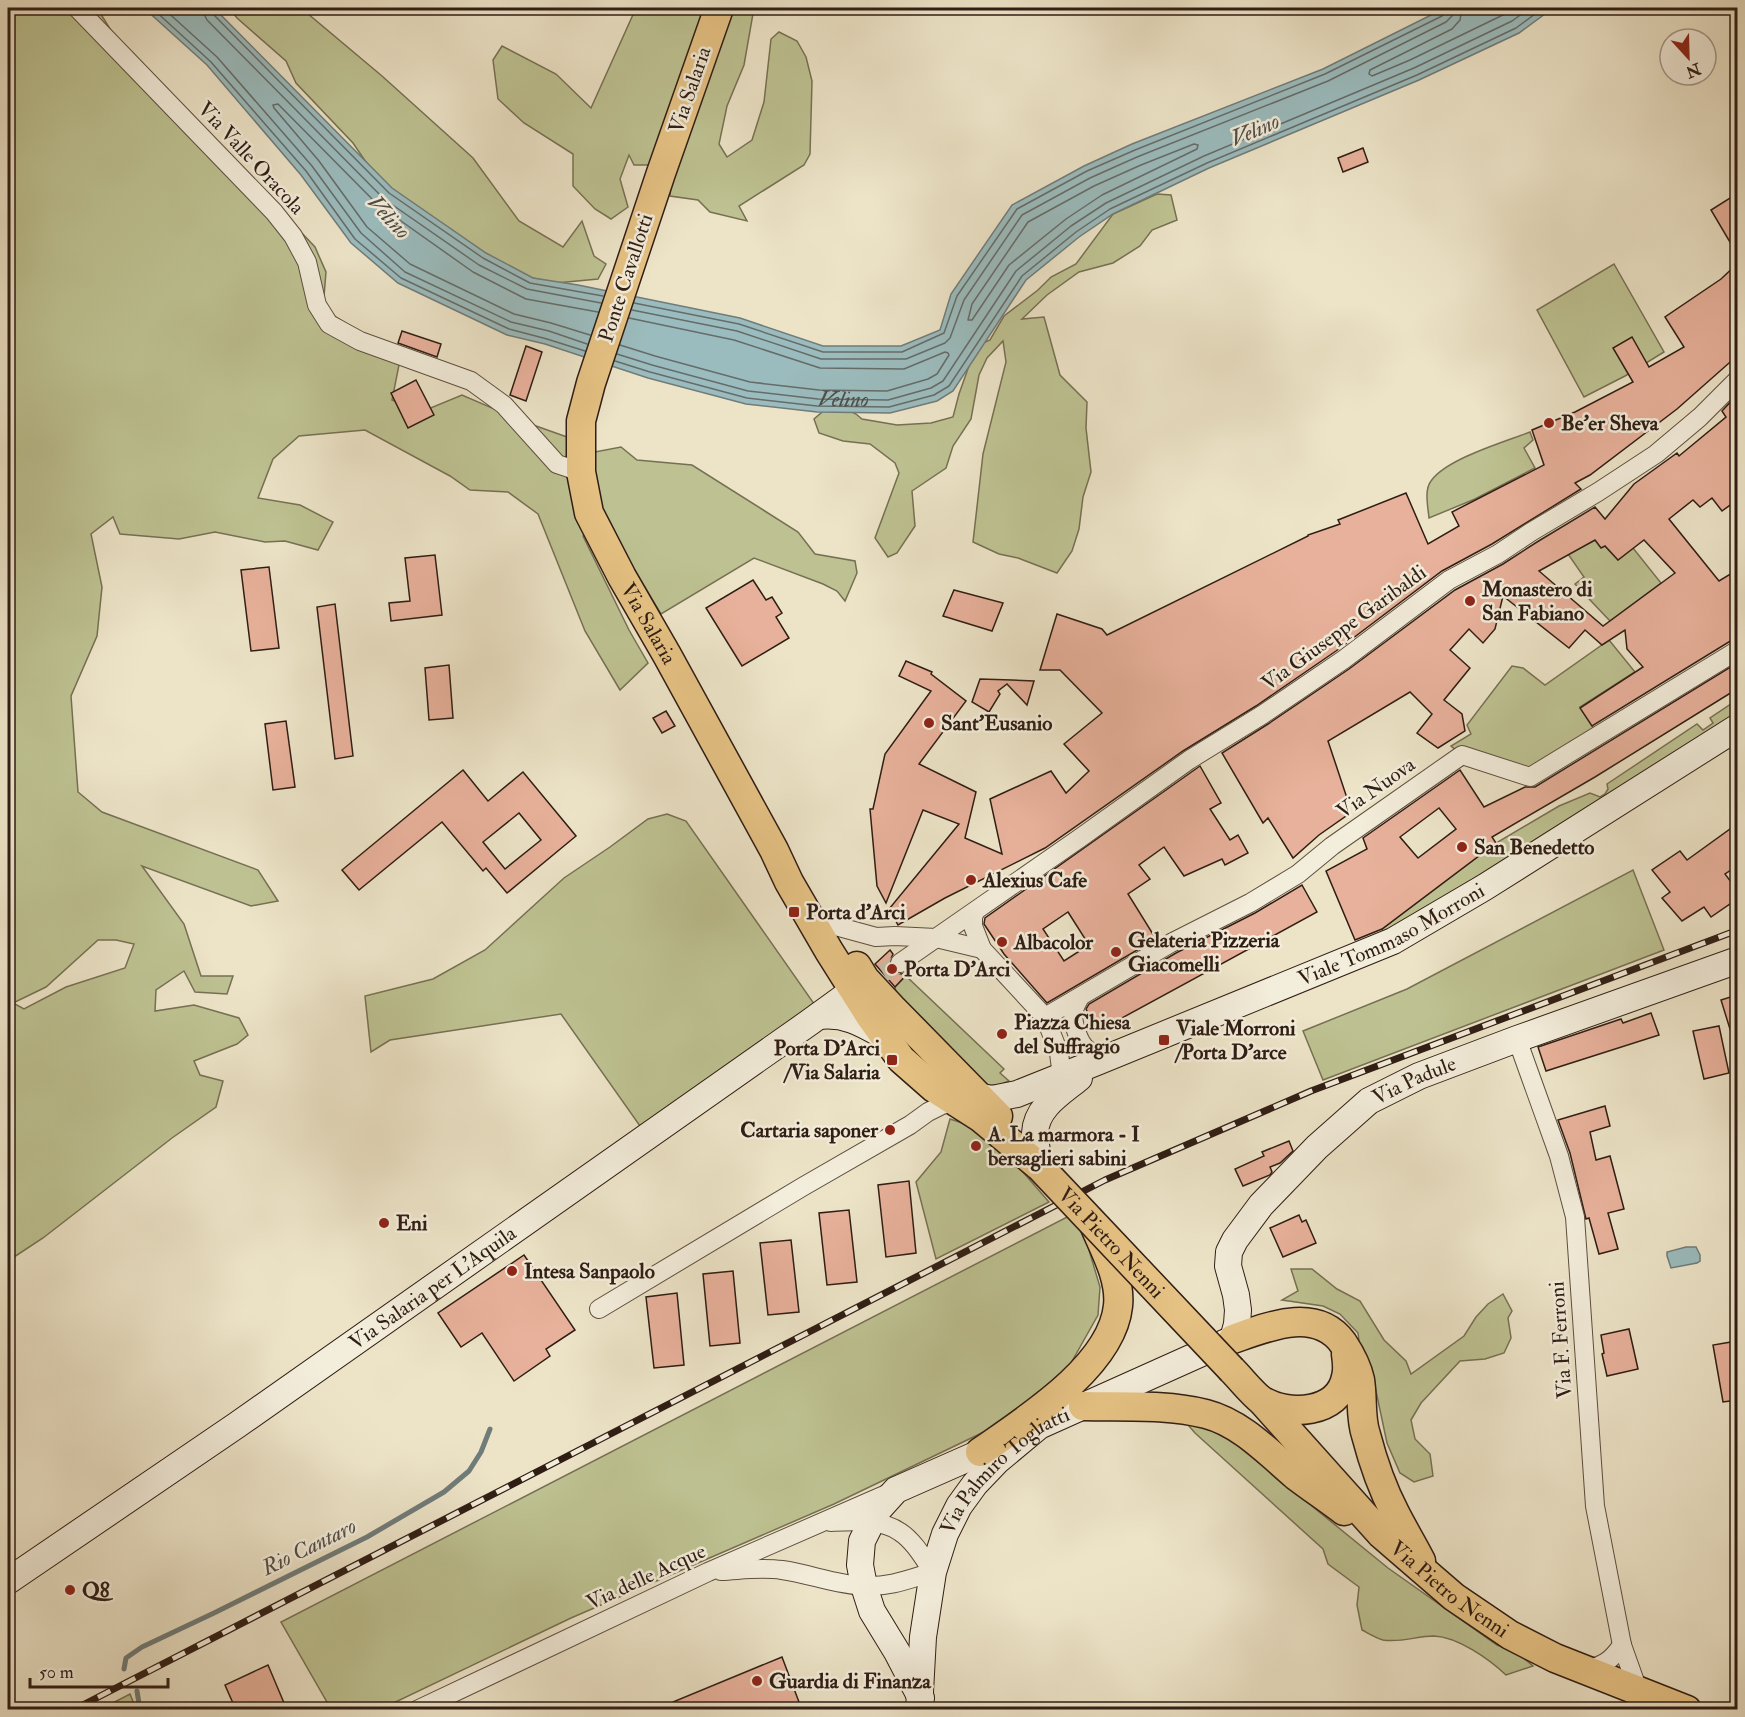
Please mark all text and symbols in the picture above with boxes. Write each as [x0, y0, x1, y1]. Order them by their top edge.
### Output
north arrow [1658, 27, 1718, 87]
street label: Via Salaria [663, 43, 718, 137]
text: N [1682, 58, 1705, 82]
street label: Via Valle Oracola [192, 96, 311, 220]
water label: Velino [1226, 107, 1284, 153]
water label: Velino [362, 189, 417, 245]
street label: Ponte Cavallotti [593, 210, 660, 346]
water label: Velino [818, 385, 869, 414]
place label: Be'er Sheva [1561, 410, 1660, 437]
marker: Be'er Sheva [1542, 416, 1556, 430]
street label: Via Giuseppe Garibaldi [1256, 559, 1432, 697]
place label: Monastero di San Fabiano [1481, 576, 1593, 627]
street label: Via Salaria [615, 578, 683, 669]
marker: Monastero di San Fabiano [1463, 594, 1477, 608]
place label: Sant'Eusanio [941, 710, 1052, 737]
marker: Sant'Eusanio [922, 716, 936, 730]
street label: Via Nuova [1331, 751, 1421, 825]
place label: San Benedetto [1474, 834, 1594, 861]
marker: San Benedetto [1455, 840, 1469, 854]
place label: Alexius Cafe [982, 867, 1087, 894]
marker: Alexius Cafe [964, 873, 978, 887]
street label: Viale Tommaso Morroni [1294, 877, 1490, 992]
place label: Porta d'Arci [806, 899, 906, 926]
marker: Porta d'Arci [787, 905, 801, 919]
place label: Gelateria Pizzeria Giacomelli [1128, 927, 1281, 978]
place label: Albacolor [1013, 929, 1094, 956]
marker: Albacolor [995, 935, 1009, 949]
marker: Gelateria Pizzeria Giacomelli [1109, 945, 1123, 959]
place label: Porta D'Arci [904, 956, 1011, 983]
marker: Porta D'Arci [885, 962, 899, 976]
place label: Piazza Chiesa del Suffragio [1014, 1009, 1132, 1060]
place label: Viale Morroni /Porta D'arce [1174, 1015, 1296, 1066]
marker: Piazza Chiesa del Suffragio [995, 1027, 1009, 1041]
marker: Viale Morroni /Porta D'arce [1157, 1033, 1171, 1047]
place label: Porta D'Arci /Via Salaria [774, 1035, 881, 1086]
street label: Via Padule [1368, 1050, 1460, 1111]
marker: Porta D'Arci /Via Salaria [885, 1053, 899, 1067]
place label: Cartaria saponer [740, 1117, 879, 1144]
place label: A. La marmora - I bersaglieri sabini [987, 1121, 1140, 1172]
marker: Cartaria saponer [883, 1123, 897, 1137]
marker: A. La marmora - I bersaglieri sabini [969, 1139, 983, 1153]
street label: Via Pietro Nenni [1052, 1181, 1171, 1304]
place label: Eni [396, 1210, 428, 1237]
marker: Eni [377, 1216, 391, 1230]
street label: Via Salaria per L'Aquila [343, 1219, 522, 1356]
place label: Intesa Sanpaolo [524, 1258, 655, 1285]
marker: Intesa Sanpaolo [505, 1264, 519, 1278]
street label: Via F. Ferroni [1543, 1280, 1579, 1400]
street label: Via Palmiro Togliatti [934, 1400, 1074, 1539]
water label: Rio Cantaro [256, 1512, 361, 1582]
street label: Via Pietro Nenni [1385, 1534, 1514, 1644]
street label: Via delle Acque [582, 1537, 710, 1616]
place label: Q8 [82, 1577, 114, 1604]
marker: Q8 [63, 1583, 77, 1597]
scale bar [30, 1651, 168, 1689]
text: 50 m [39, 1661, 74, 1684]
place label: Guardia di Finanza [769, 1668, 932, 1695]
marker: Guardia di Finanza [750, 1674, 764, 1688]

